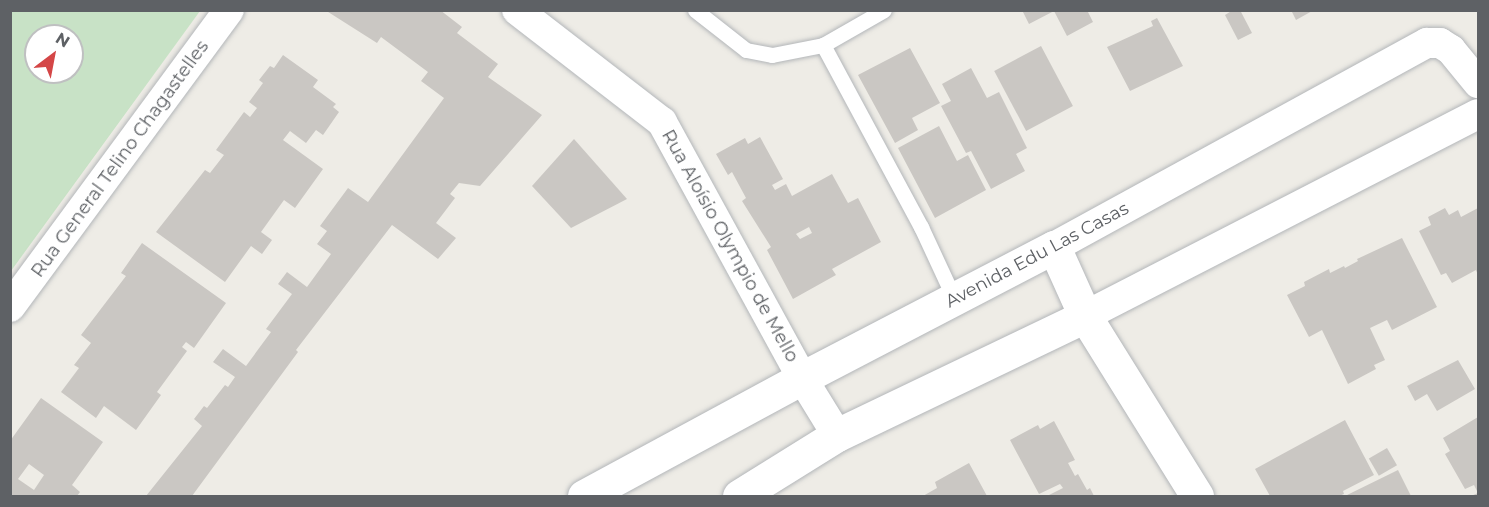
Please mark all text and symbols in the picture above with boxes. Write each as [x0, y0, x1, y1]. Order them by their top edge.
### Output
north arrow [24, 24, 84, 84]
text: N [52, 29, 73, 51]
street label: Rua General Telino Chagastelles [27, 36, 213, 282]
street label: Rua Aloísio Olympio de Mello [657, 126, 803, 366]
street label: Avenida Edu Las Casas [942, 197, 1132, 313]

